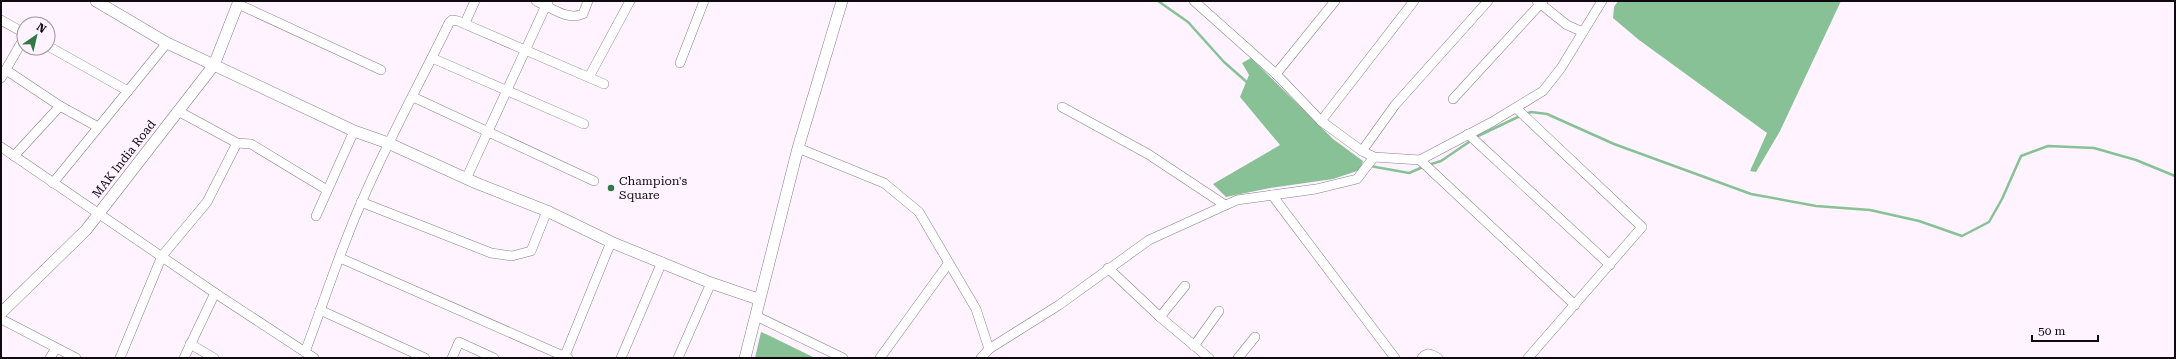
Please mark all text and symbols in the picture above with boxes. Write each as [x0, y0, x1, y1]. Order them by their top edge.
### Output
north arrow [16, 16, 56, 56]
text: N [34, 20, 49, 36]
street label: MAK India Road [89, 117, 159, 201]
place label: Champion's Square [619, 174, 687, 202]
marker: Champion's Square [606, 183, 616, 193]
scale bar [2032, 317, 2098, 343]
text: 50 m [2038, 324, 2065, 338]

